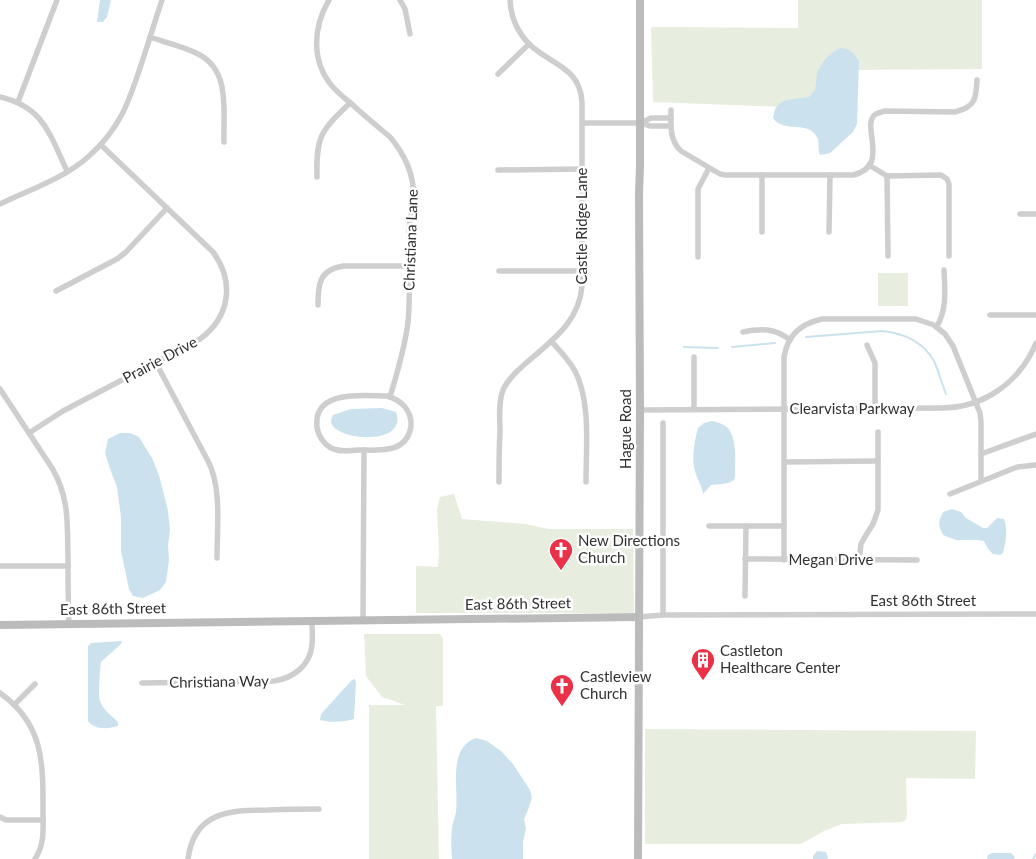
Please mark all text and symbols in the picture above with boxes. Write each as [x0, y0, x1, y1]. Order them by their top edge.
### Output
street label: Castle Ridge Lane [572, 168, 590, 284]
street label: Christiana Lane [399, 189, 421, 291]
street label: Prairie Drive [119, 332, 200, 386]
street label: Hague Road [616, 389, 634, 469]
street label: Clearvista Parkway [790, 399, 915, 417]
place label: New Directions Church [578, 531, 680, 566]
church icon: New Directions Church [548, 537, 574, 571]
street label: Megan Drive [789, 550, 873, 568]
street label: East 86th Street [870, 591, 977, 609]
street label: East 86th Street [465, 593, 572, 613]
street label: East 86th Street [60, 598, 167, 618]
place label: Castleton Healthcare Center [720, 641, 841, 676]
building icon: Castleton Healthcare Center [690, 647, 716, 681]
place label: Castleview Church [580, 667, 652, 702]
street label: Christiana Way [169, 671, 269, 691]
church icon: Castleview Church [549, 673, 575, 707]

